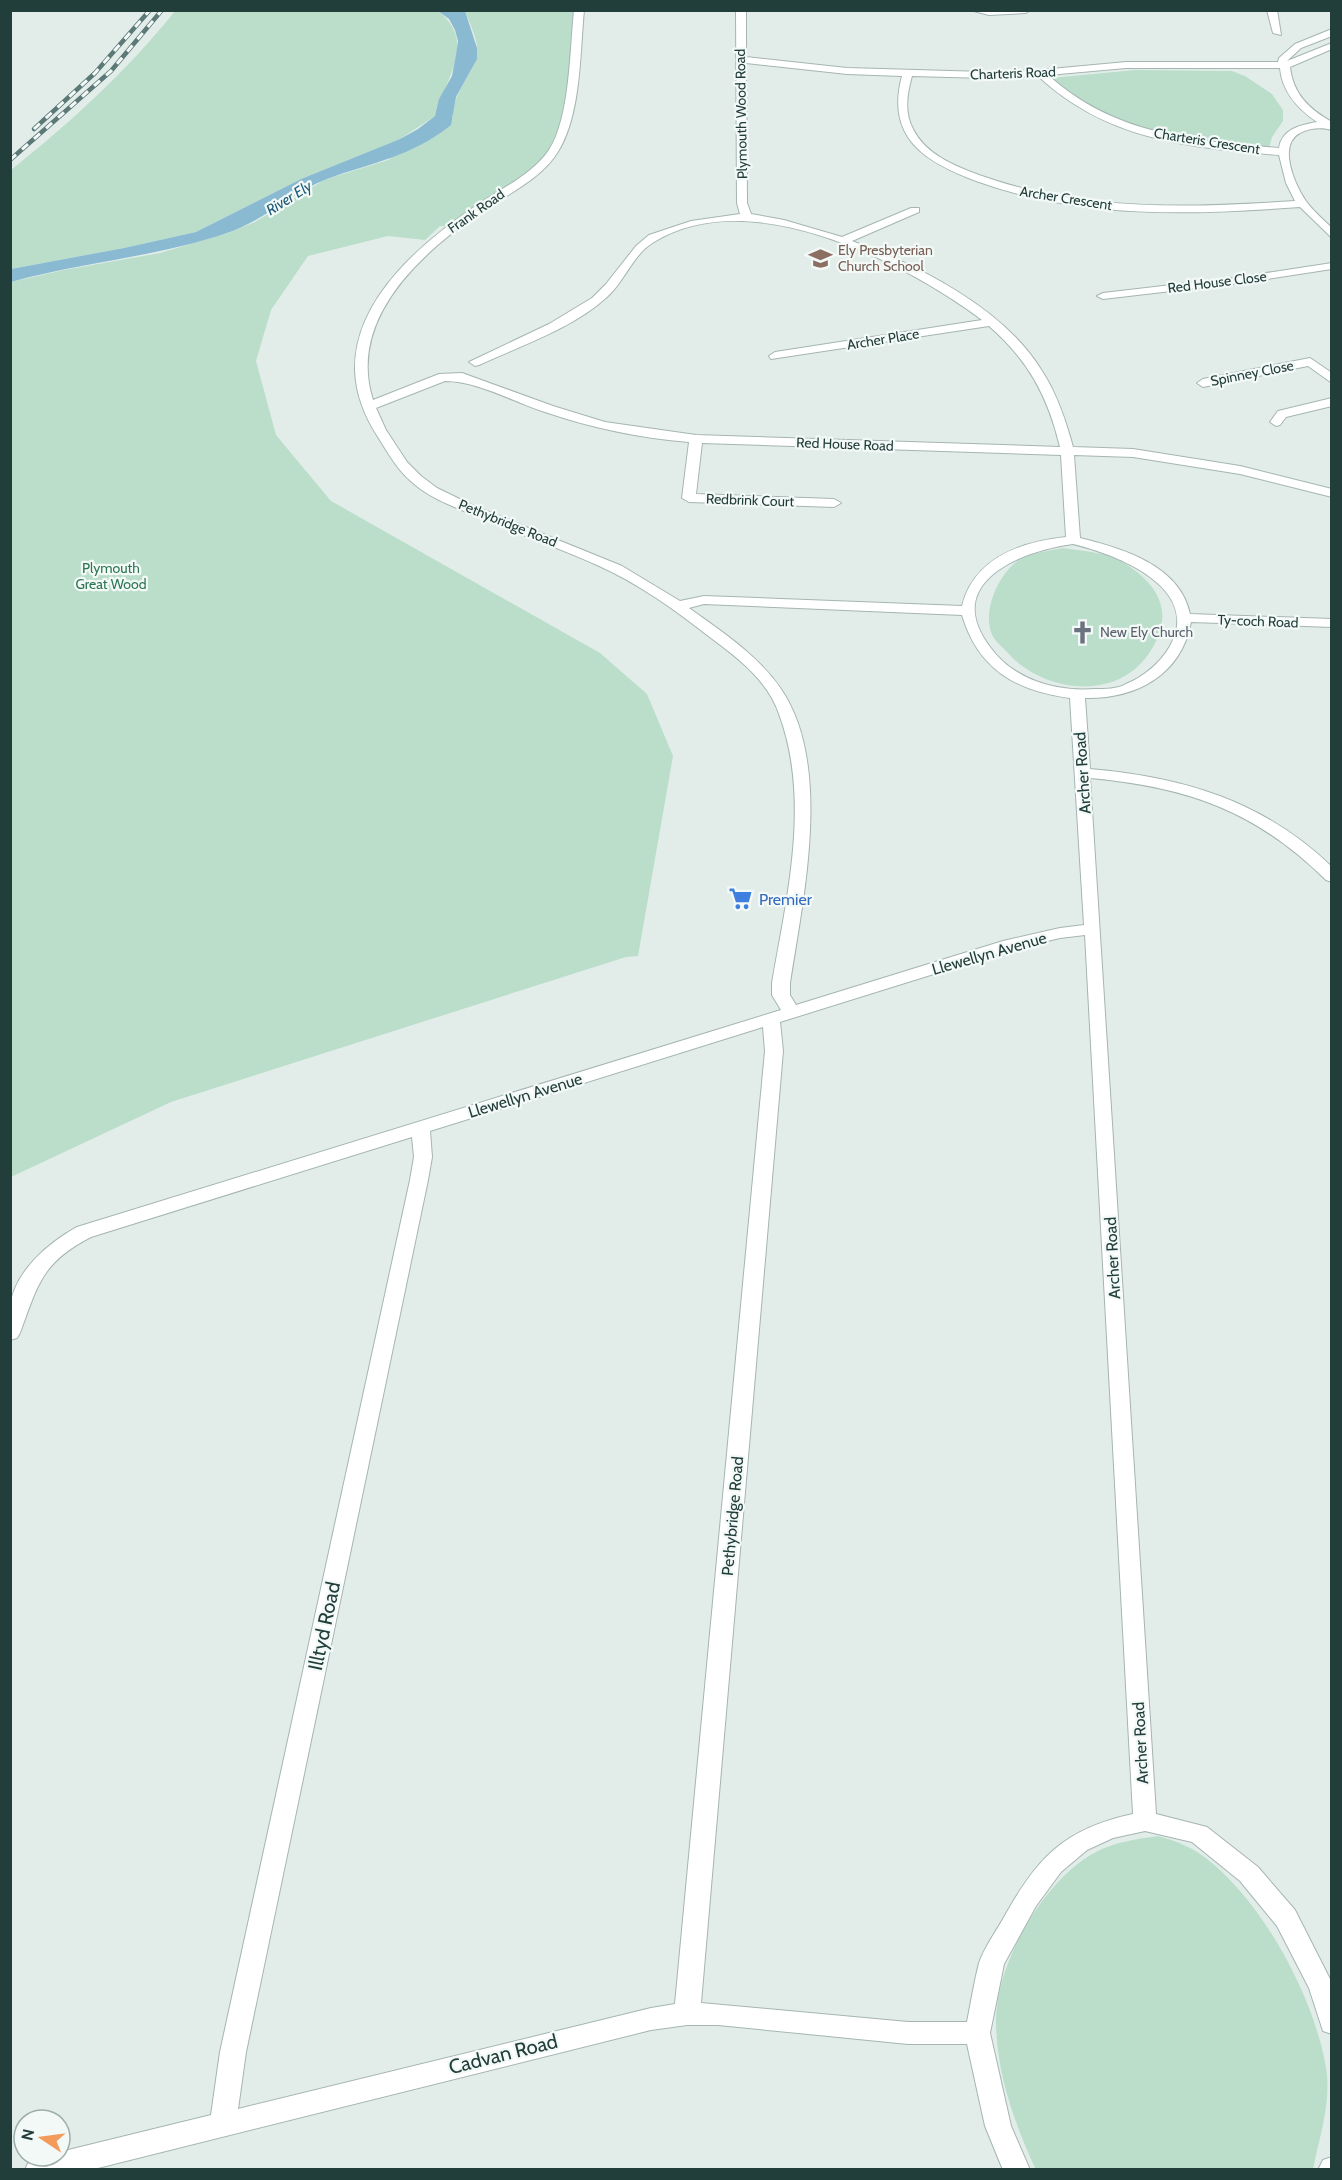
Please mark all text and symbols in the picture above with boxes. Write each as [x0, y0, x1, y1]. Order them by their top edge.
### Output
street label: Plymouth Wood Road [731, 49, 751, 179]
street label: Charteris Road [970, 63, 1056, 83]
street label: Charteris Crescent [1153, 124, 1262, 158]
water label: River Ely [263, 176, 316, 219]
street label: Archer Crescent [1019, 182, 1114, 214]
street label: Frank Road [444, 185, 508, 237]
place label: Ely Presbyterian Church School [838, 241, 933, 275]
school or university icon: Ely Presbyterian Church School [807, 245, 833, 271]
street label: Red House Close [1166, 267, 1268, 297]
street label: Archer Place [846, 324, 920, 354]
street label: Spinney Close [1209, 356, 1295, 390]
street label: Red House Road [796, 433, 894, 455]
street label: Redbrink Court [706, 489, 795, 511]
street label: Pethybridge Road [456, 495, 560, 551]
park label: Plymouth Great Wood [75, 559, 147, 593]
street label: Ty-coch Road [1217, 611, 1299, 631]
church icon: New Ely Church [1069, 619, 1095, 645]
place label: New Ely Church [1100, 623, 1193, 641]
street label: Archer Road [1070, 731, 1095, 815]
supermarket icon: Premier [728, 886, 754, 912]
place label: Premier [759, 890, 813, 909]
street label: Llewellyn Avenue [930, 928, 1049, 979]
street label: Llewellyn Avenue [466, 1069, 585, 1122]
street label: Archer Road [1101, 1216, 1124, 1300]
street label: Pethybridge Road [718, 1456, 747, 1577]
street label: Illtyd Road [303, 1580, 345, 1672]
street label: Archer Road [1129, 1701, 1152, 1785]
street label: Cadvan Road [446, 2029, 560, 2079]
north arrow [12, 2108, 72, 2168]
text: N [17, 2127, 38, 2142]

